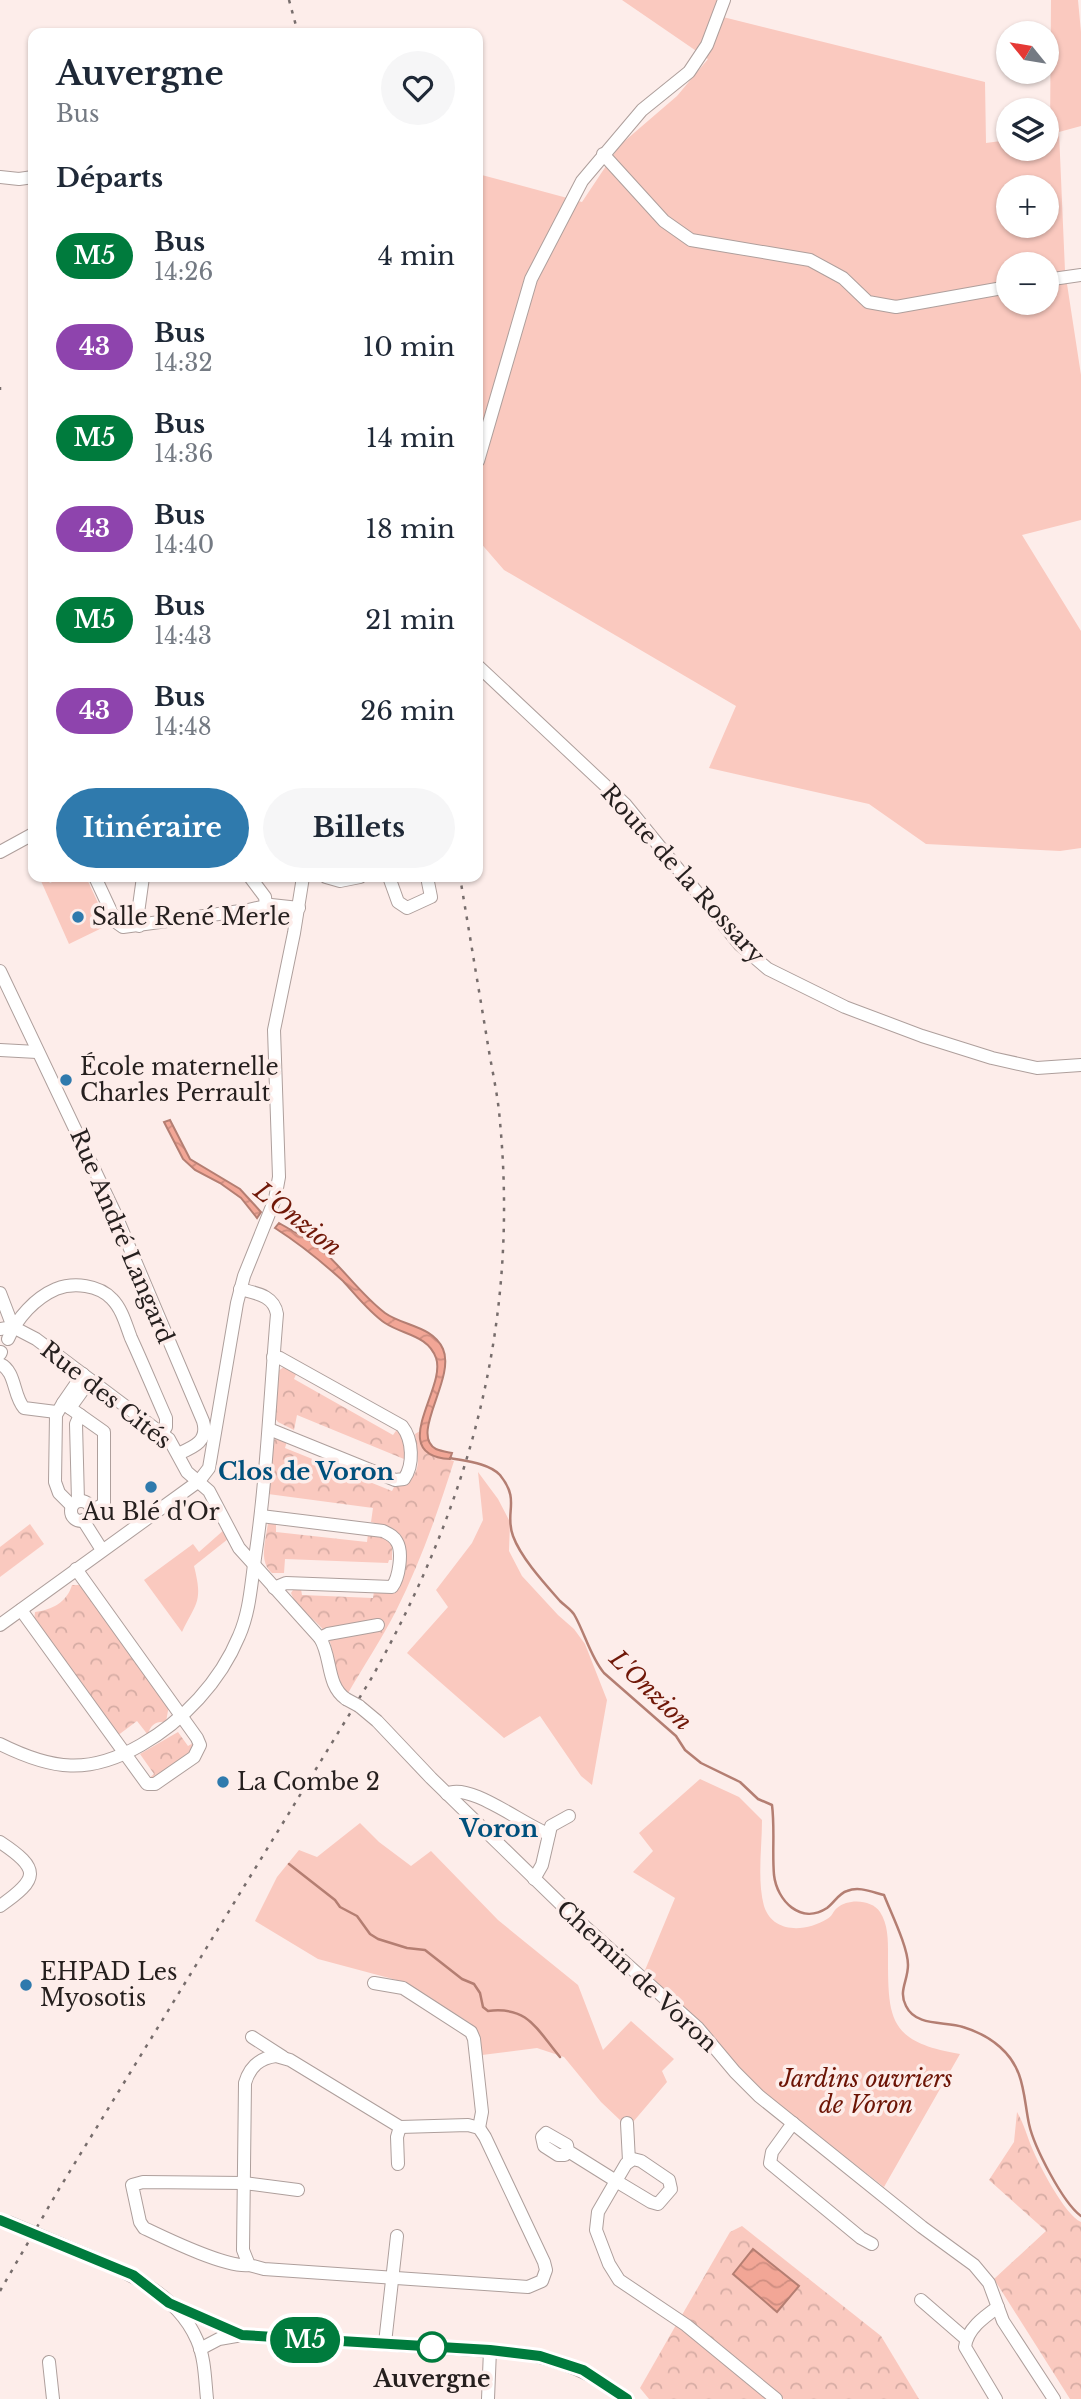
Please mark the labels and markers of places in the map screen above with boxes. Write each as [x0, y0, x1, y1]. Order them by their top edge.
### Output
place label: Salle René Merle [92, 903, 290, 931]
marker: Salle René Merle [70, 909, 86, 925]
place label: École maternelle Charles Perrault [80, 1052, 279, 1107]
marker: École maternelle Charles Perrault [58, 1072, 74, 1088]
marker: Au Blé d'Or [143, 1479, 159, 1495]
place label: Au Blé d'Or [81, 1498, 220, 1526]
place label: La Combe 2 [237, 1768, 380, 1796]
marker: La Combe 2 [215, 1774, 231, 1790]
place label: EHPAD Les Myosotis [40, 1958, 177, 2012]
marker: EHPAD Les Myosotis [18, 1977, 34, 1993]
marker: Auvergne [417, 2332, 447, 2362]
place label: Auvergne [372, 2365, 491, 2393]

